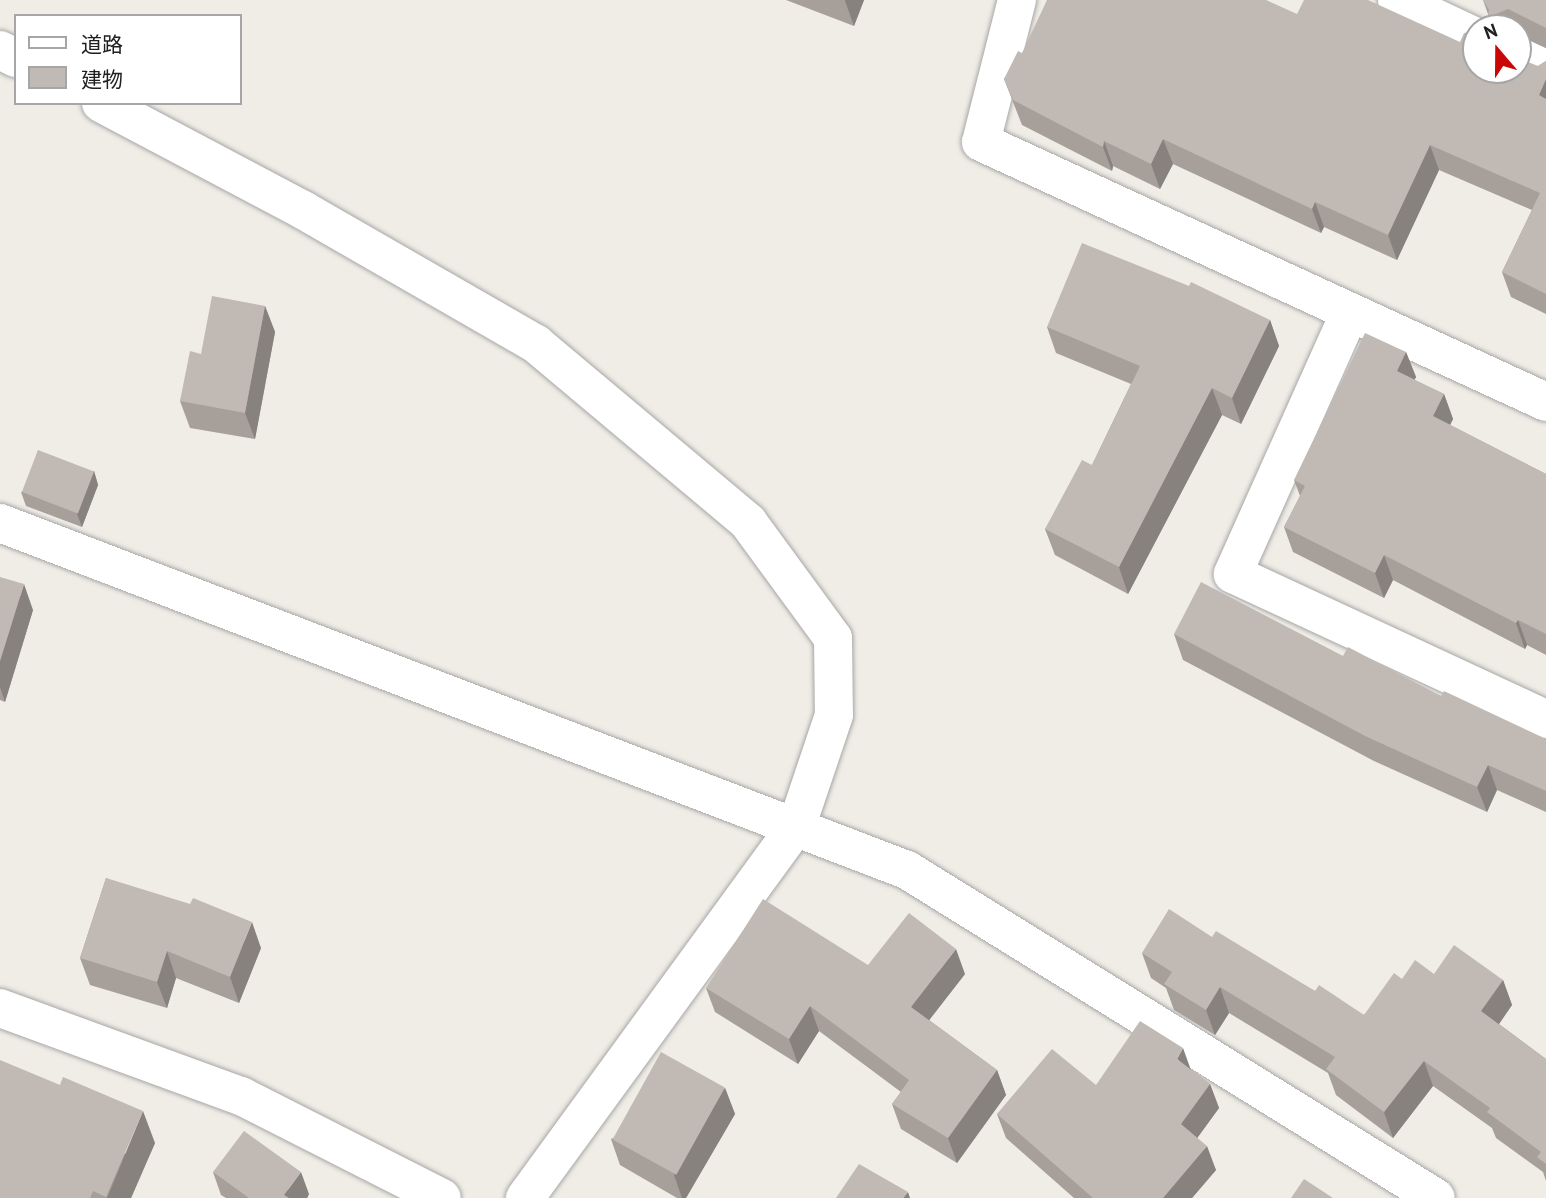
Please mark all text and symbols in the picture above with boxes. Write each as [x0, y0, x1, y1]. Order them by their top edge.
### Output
legend [14, 14, 242, 105]
north arrow [1462, 14, 1532, 84]
text: N [1481, 18, 1500, 45]
text: 道路 [81, 31, 123, 58]
text: 建物 [81, 66, 123, 93]

